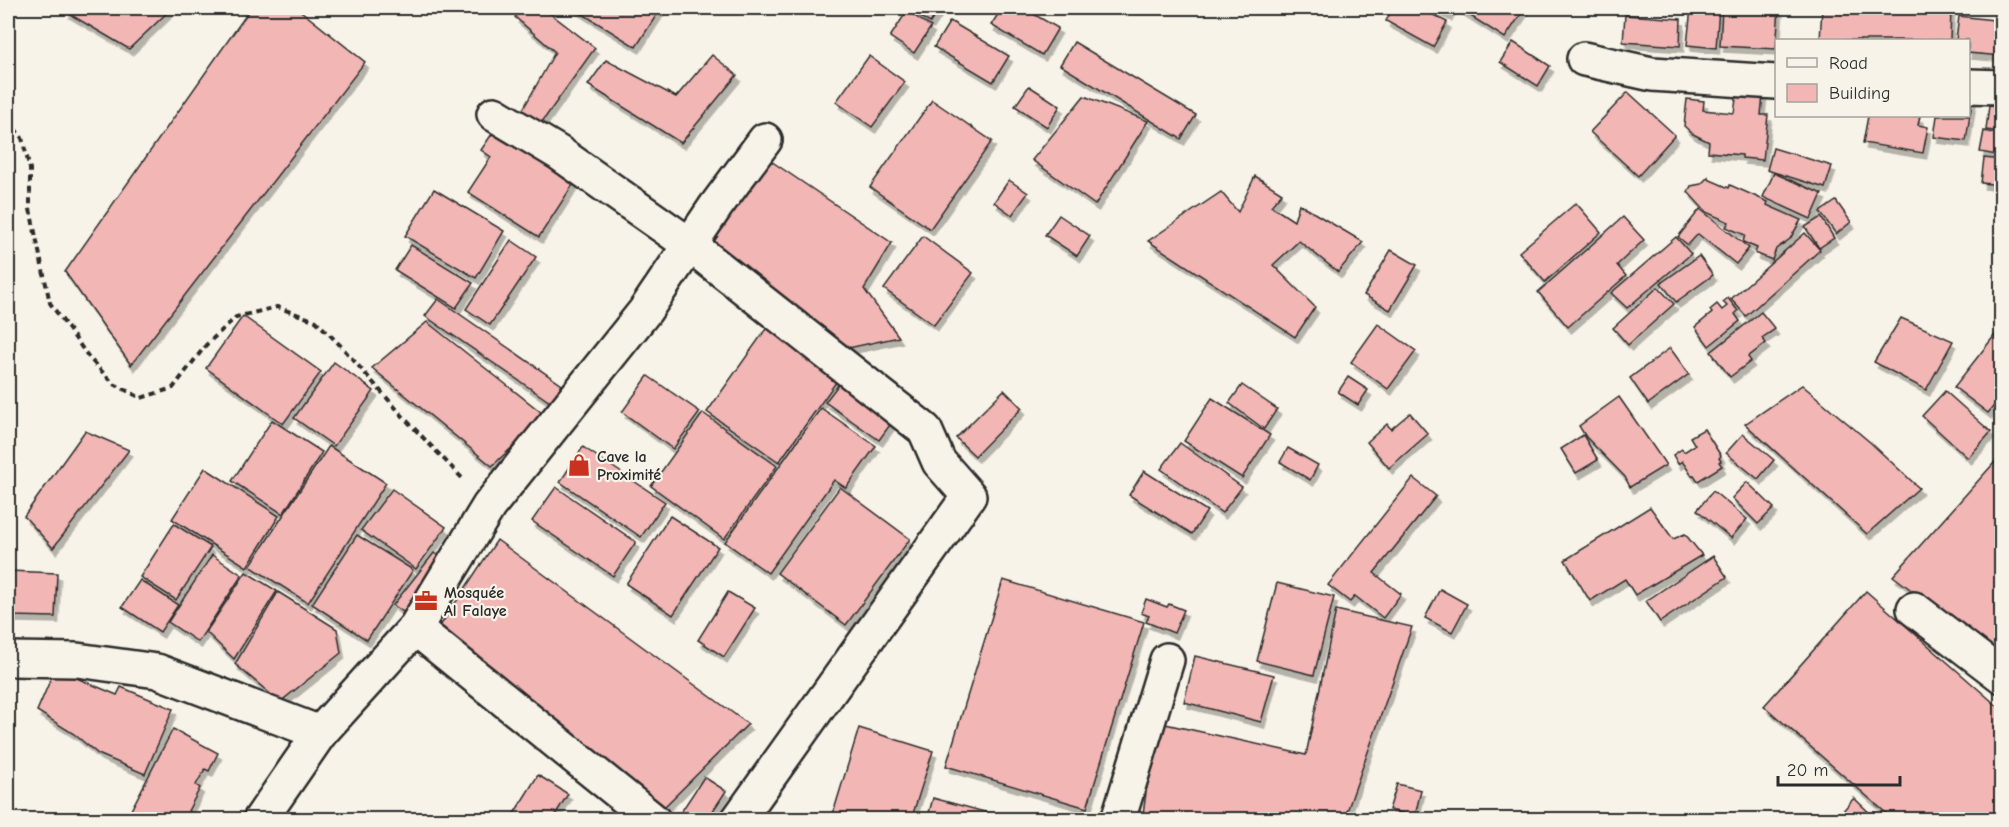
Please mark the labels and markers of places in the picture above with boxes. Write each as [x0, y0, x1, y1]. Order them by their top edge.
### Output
place label: Cave la Proximité [597, 448, 661, 484]
shop icon: Cave la Proximité [566, 452, 592, 478]
place label: Mosquée Al Falaye [444, 584, 507, 620]
office icon: Mosquée Al Falaye [413, 588, 439, 614]

